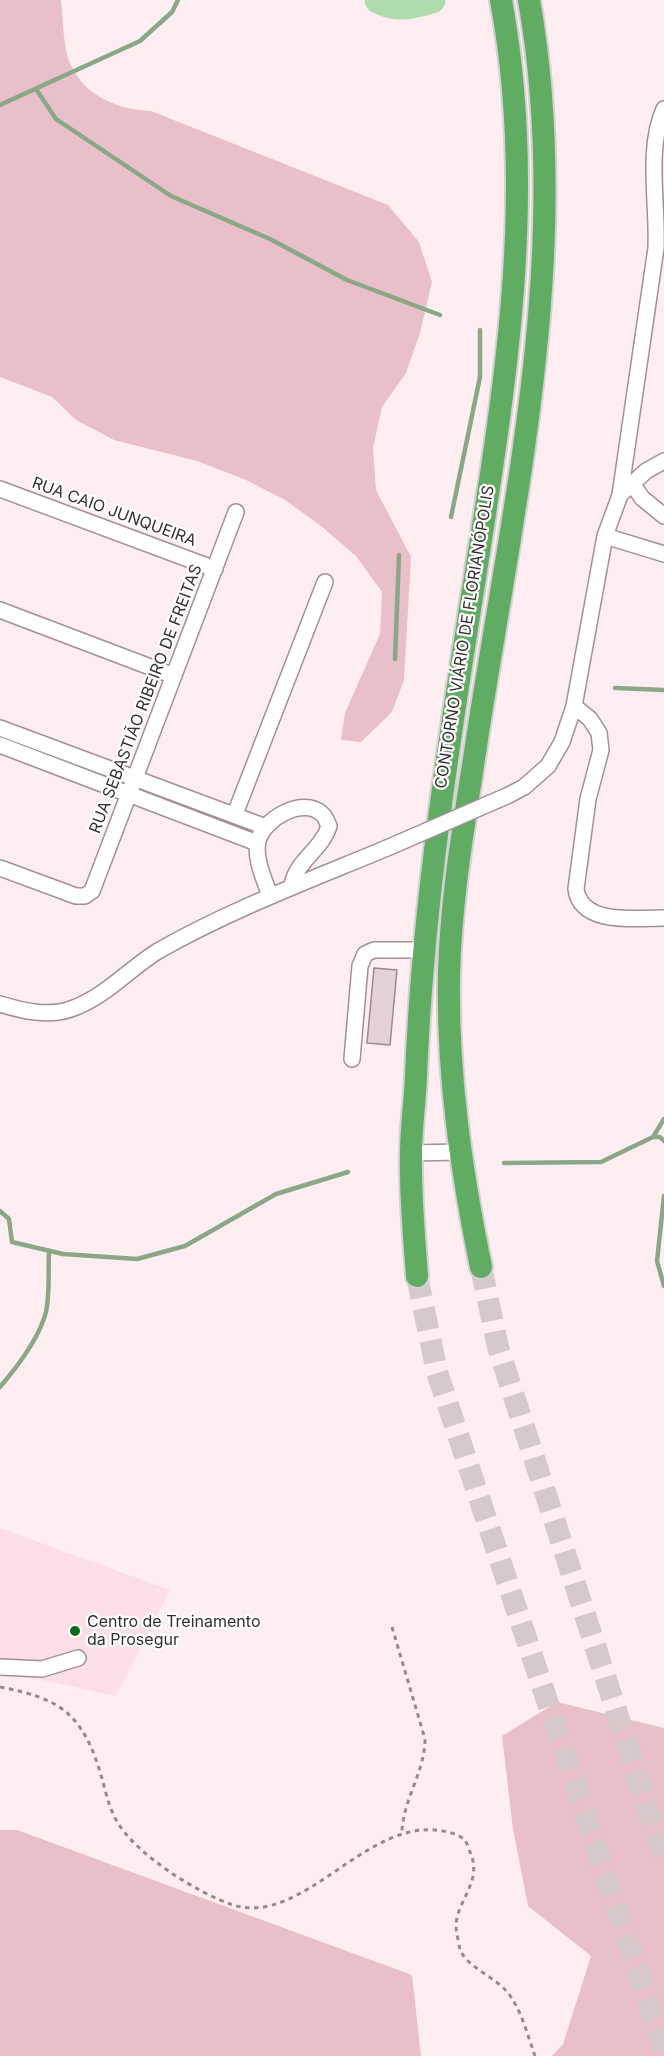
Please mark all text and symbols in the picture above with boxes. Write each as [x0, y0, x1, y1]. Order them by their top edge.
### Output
street label: RUA CAIO JUNQUEIRA [29, 473, 199, 551]
street label: CONTORNO VIÁRIO DE FLORIANÓPOLIS [432, 484, 498, 790]
street label: RUA SEBASTIÃO RIBEIRO DE FREITAS [86, 562, 206, 836]
place label: Centro de Treinamento da Prosegur [87, 1612, 260, 1650]
marker: Centro de Treinamento da Prosegur [68, 1624, 82, 1638]

